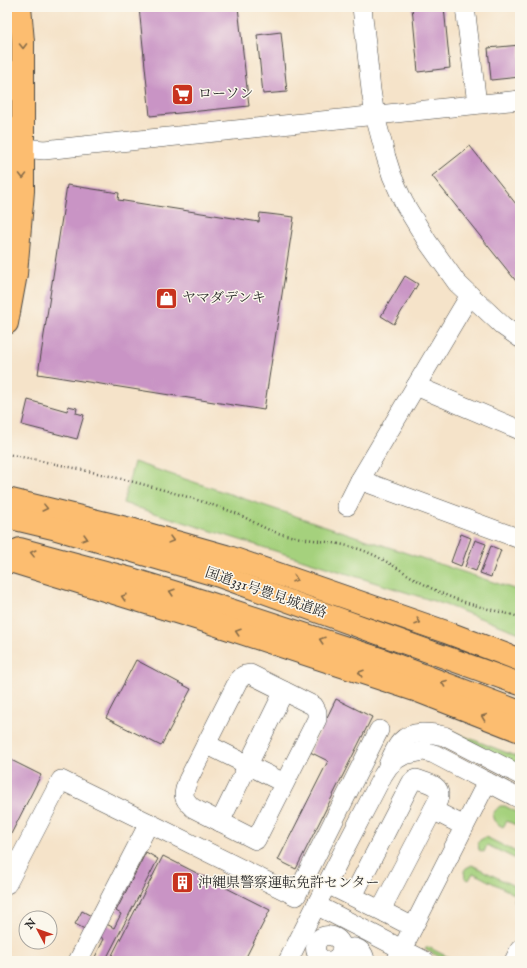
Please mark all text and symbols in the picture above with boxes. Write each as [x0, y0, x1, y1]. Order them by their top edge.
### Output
one-way arrow [18, 43, 27, 49]
supermarket icon: ローソン [170, 81, 196, 107]
place label: ローソン [198, 85, 253, 103]
one-way arrow [19, 173, 27, 179]
shop icon: ヤマダデンキ [153, 285, 179, 311]
place label: ヤマダデンキ [182, 289, 266, 307]
one-way arrow [42, 504, 48, 512]
one-way arrow [82, 533, 89, 542]
one-way arrow [167, 535, 174, 544]
one-way arrow [30, 549, 37, 558]
street label: 国道331号豊見城道路 [203, 564, 329, 622]
one-way arrow [291, 575, 298, 583]
one-way arrow [168, 588, 175, 597]
one-way arrow [121, 593, 128, 602]
one-way arrow [414, 617, 421, 625]
one-way arrow [235, 629, 242, 637]
one-way arrow [318, 636, 325, 645]
one-way arrow [358, 669, 365, 678]
one-way arrow [441, 680, 448, 688]
one-way arrow [480, 714, 487, 722]
building icon: 沖縄県警察運転免許センター [170, 870, 196, 896]
place label: 沖縄県警察運転免許センター [198, 874, 379, 892]
north arrow [18, 910, 58, 950]
text: N [22, 916, 40, 933]

